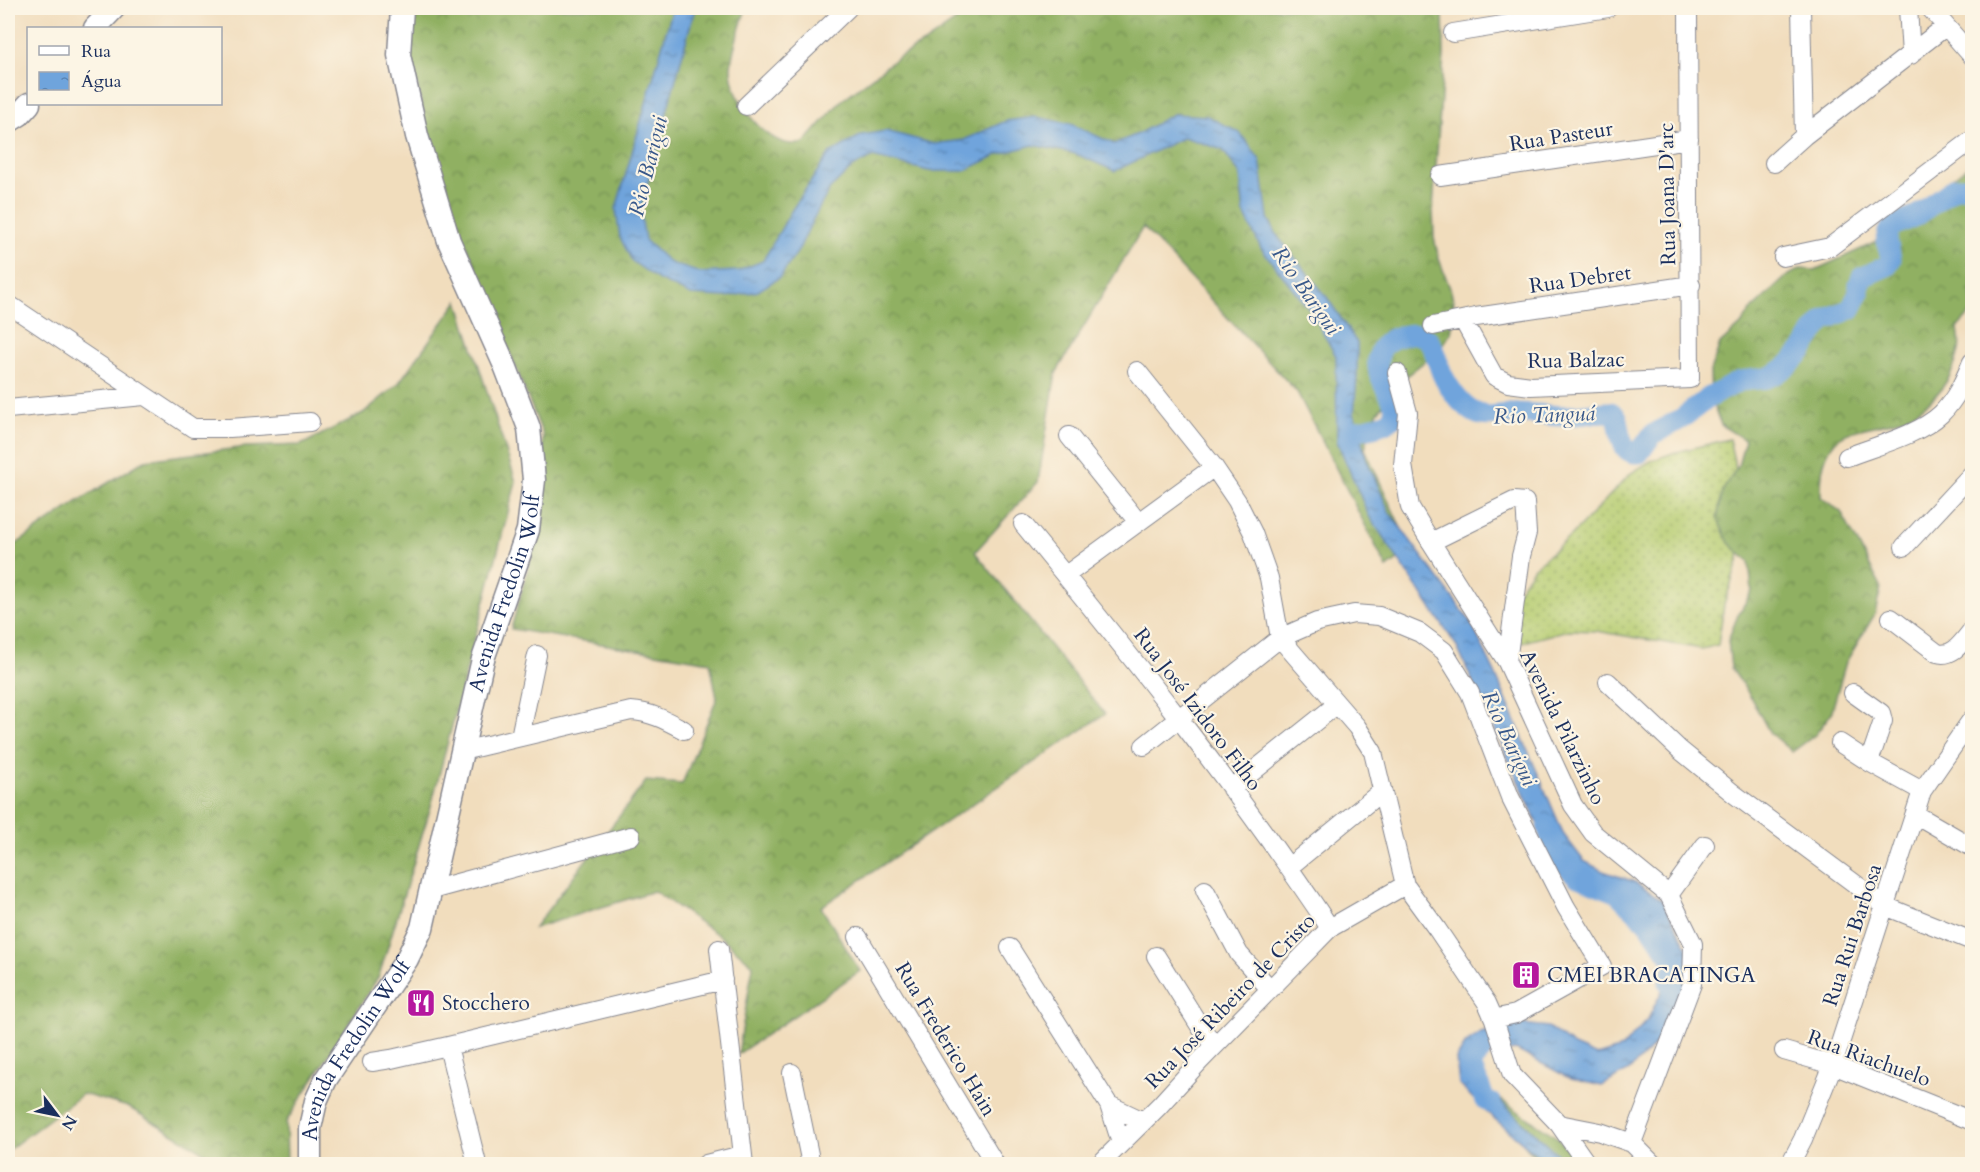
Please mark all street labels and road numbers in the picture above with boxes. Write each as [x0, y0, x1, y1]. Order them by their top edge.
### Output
street label: Rua Pasteur [1507, 114, 1615, 159]
street label: Rua Joana D'arc [1652, 122, 1683, 266]
street label: Rua Debret [1527, 258, 1633, 301]
street label: Rua Balzac [1527, 345, 1625, 376]
street label: Avenida Fredolin Wolf [462, 490, 548, 695]
street label: Rua José Izidoro Filho [1127, 622, 1269, 797]
street label: Avenida Pilarzinho [1512, 645, 1613, 810]
street label: Rua Rui Barbosa [1816, 860, 1889, 1010]
street label: Rua José Ribeiro de Cristo [1139, 907, 1322, 1096]
street label: Avenida Fredolin Wolf [296, 951, 419, 1141]
street label: Rua Frederico Hain [888, 957, 1003, 1122]
street label: Rua Riachuelo [1803, 1023, 1934, 1094]

